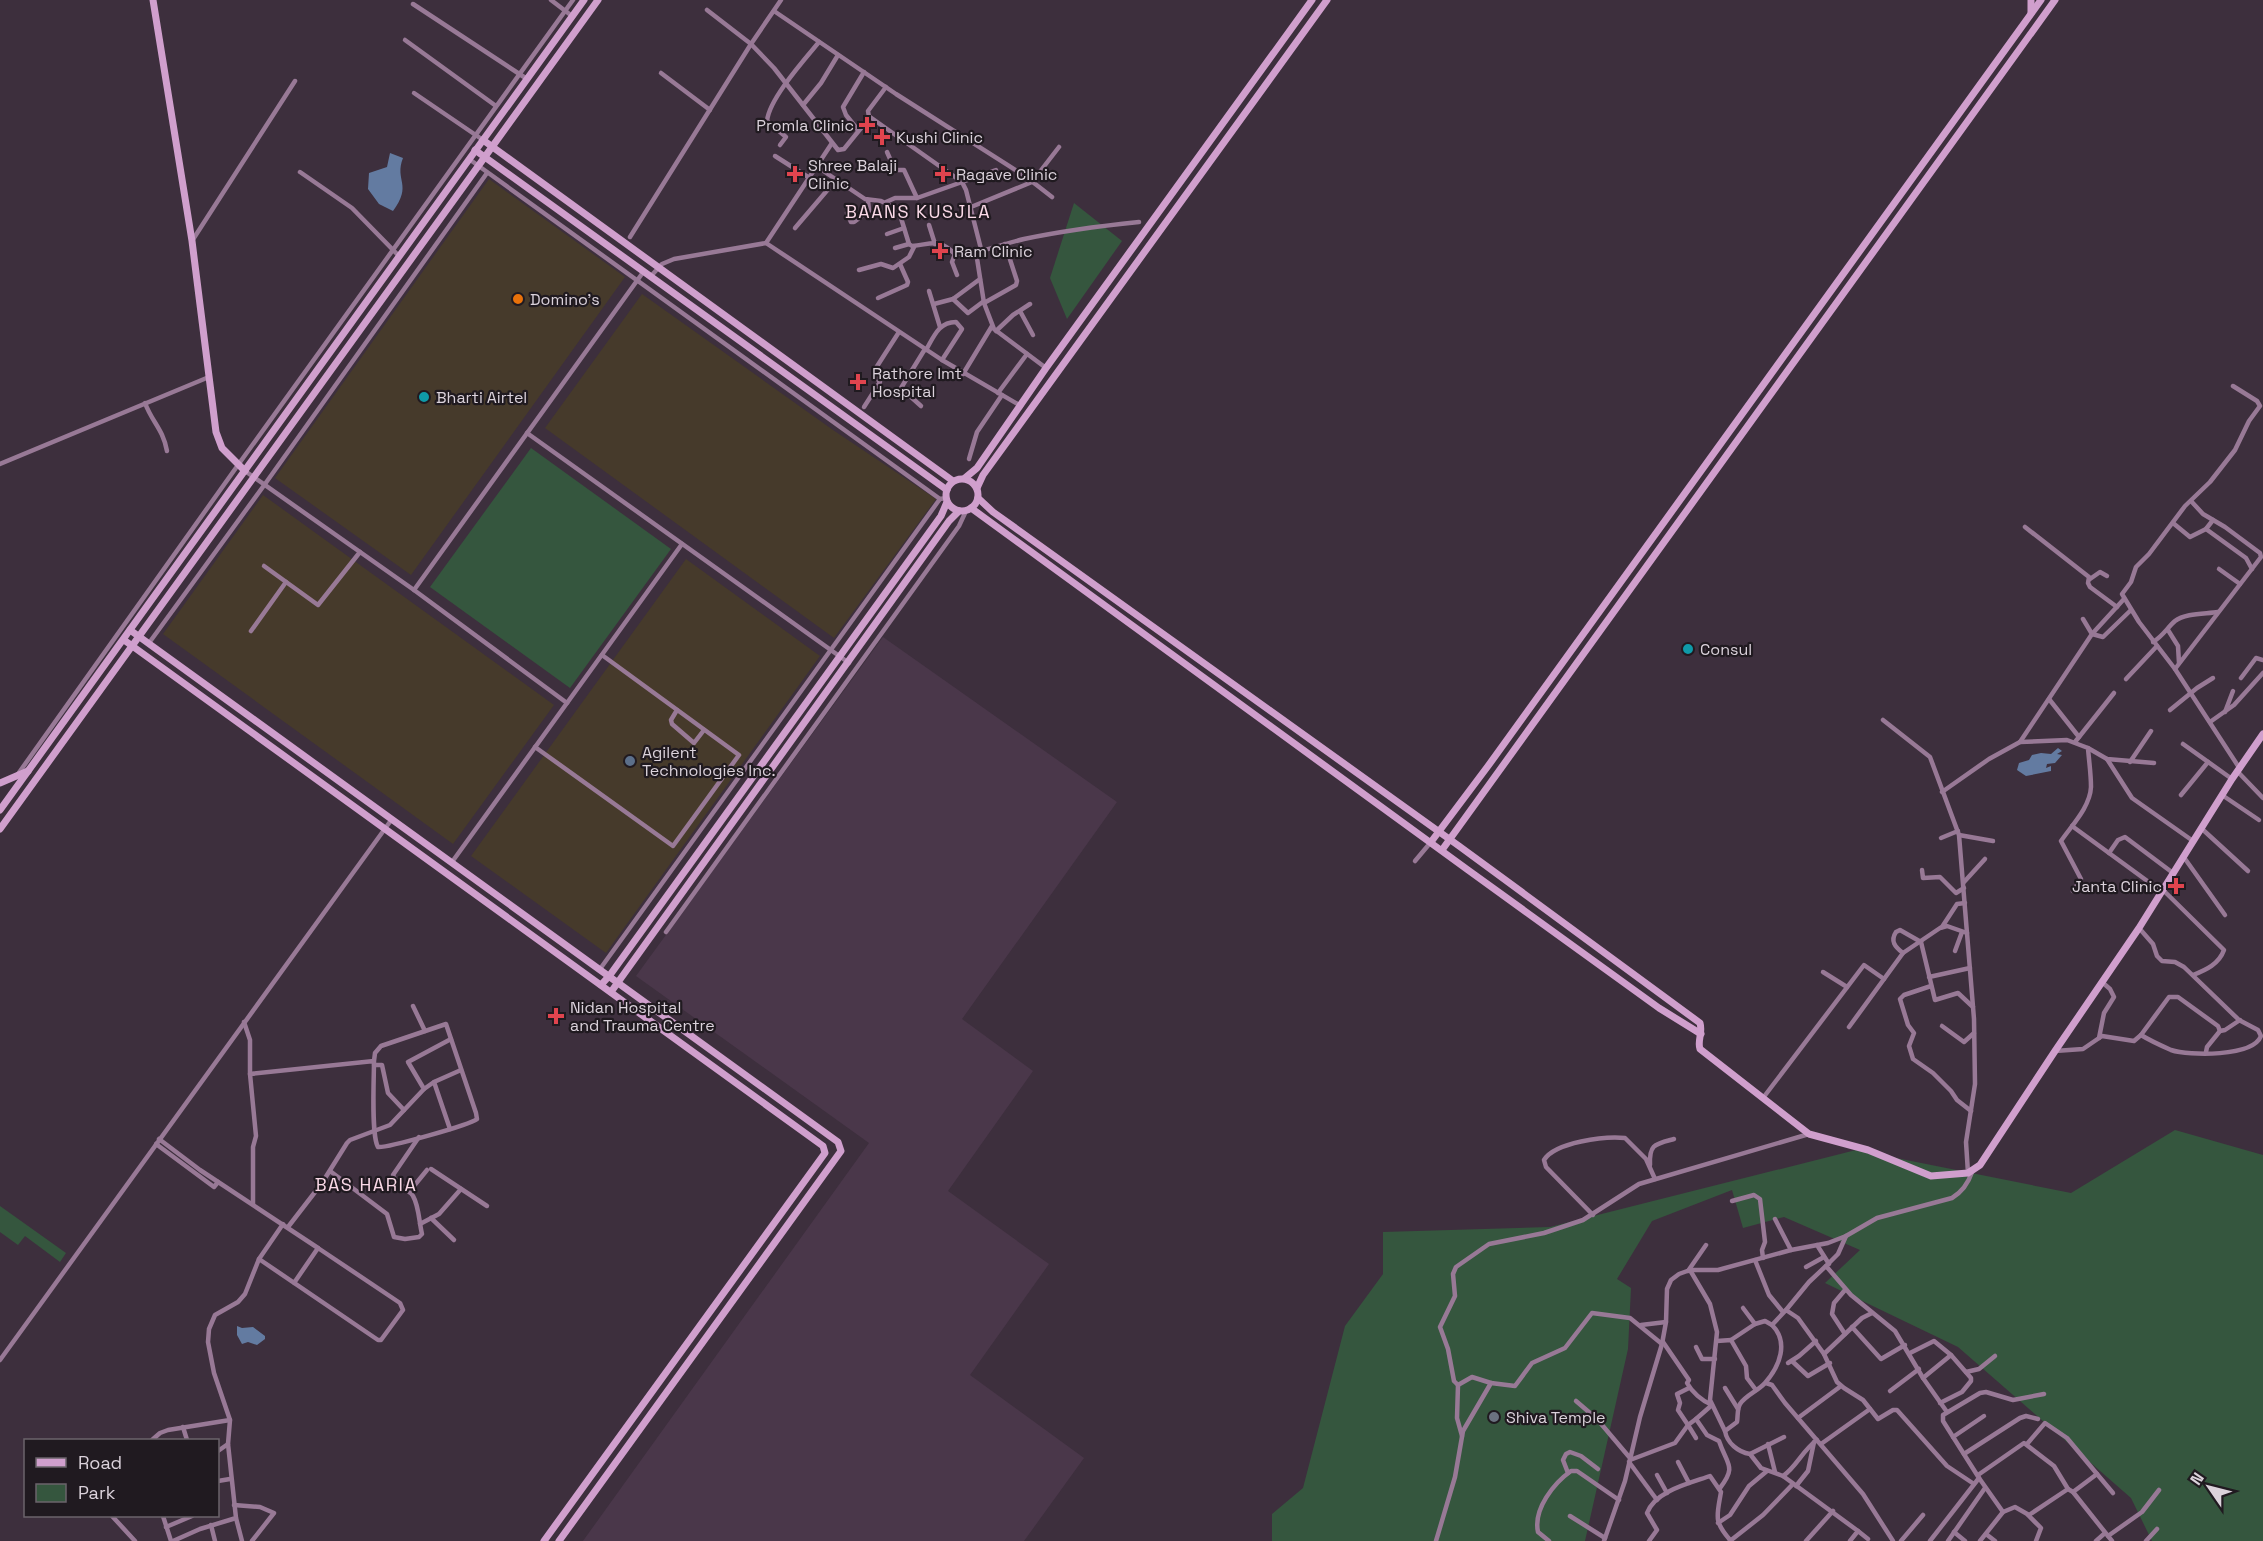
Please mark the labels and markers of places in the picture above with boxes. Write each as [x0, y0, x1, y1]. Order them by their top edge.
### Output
place label: Promla Clinic [756, 115, 854, 136]
marker: Promla Clinic [858, 116, 876, 134]
place label: Kushi Clinic [896, 127, 983, 148]
marker: Kushi Clinic [873, 128, 891, 146]
place label: Shree Balaji Clinic [808, 155, 897, 194]
place label: Ragave Clinic [956, 164, 1057, 185]
marker: Shree Balaji Clinic [786, 165, 804, 183]
marker: Ragave Clinic [934, 165, 952, 183]
place label: Ram Clinic [954, 241, 1033, 262]
marker: Ram Clinic [931, 242, 949, 260]
place label: Domino's [530, 289, 600, 310]
marker: Domino's [511, 292, 525, 306]
place label: Rathore Imt Hospital [872, 363, 962, 402]
marker: Rathore Imt Hospital [849, 373, 867, 391]
place label: Bharti Airtel [436, 387, 527, 408]
marker: Bharti Airtel [417, 390, 431, 404]
place label: Consul [1700, 639, 1752, 660]
marker: Consul [1681, 642, 1695, 656]
place label: Agilent Technologies Inc. [642, 742, 776, 781]
marker: Agilent Technologies Inc. [623, 754, 637, 768]
place label: Janta Clinic [2072, 876, 2162, 897]
marker: Janta Clinic [2167, 877, 2185, 895]
place label: Nidan Hospital and Trauma Centre [570, 997, 715, 1036]
marker: Nidan Hospital and Trauma Centre [547, 1007, 565, 1025]
place label: Shiva Temple [1506, 1407, 1606, 1428]
marker: Shiva Temple [1487, 1410, 1501, 1424]

